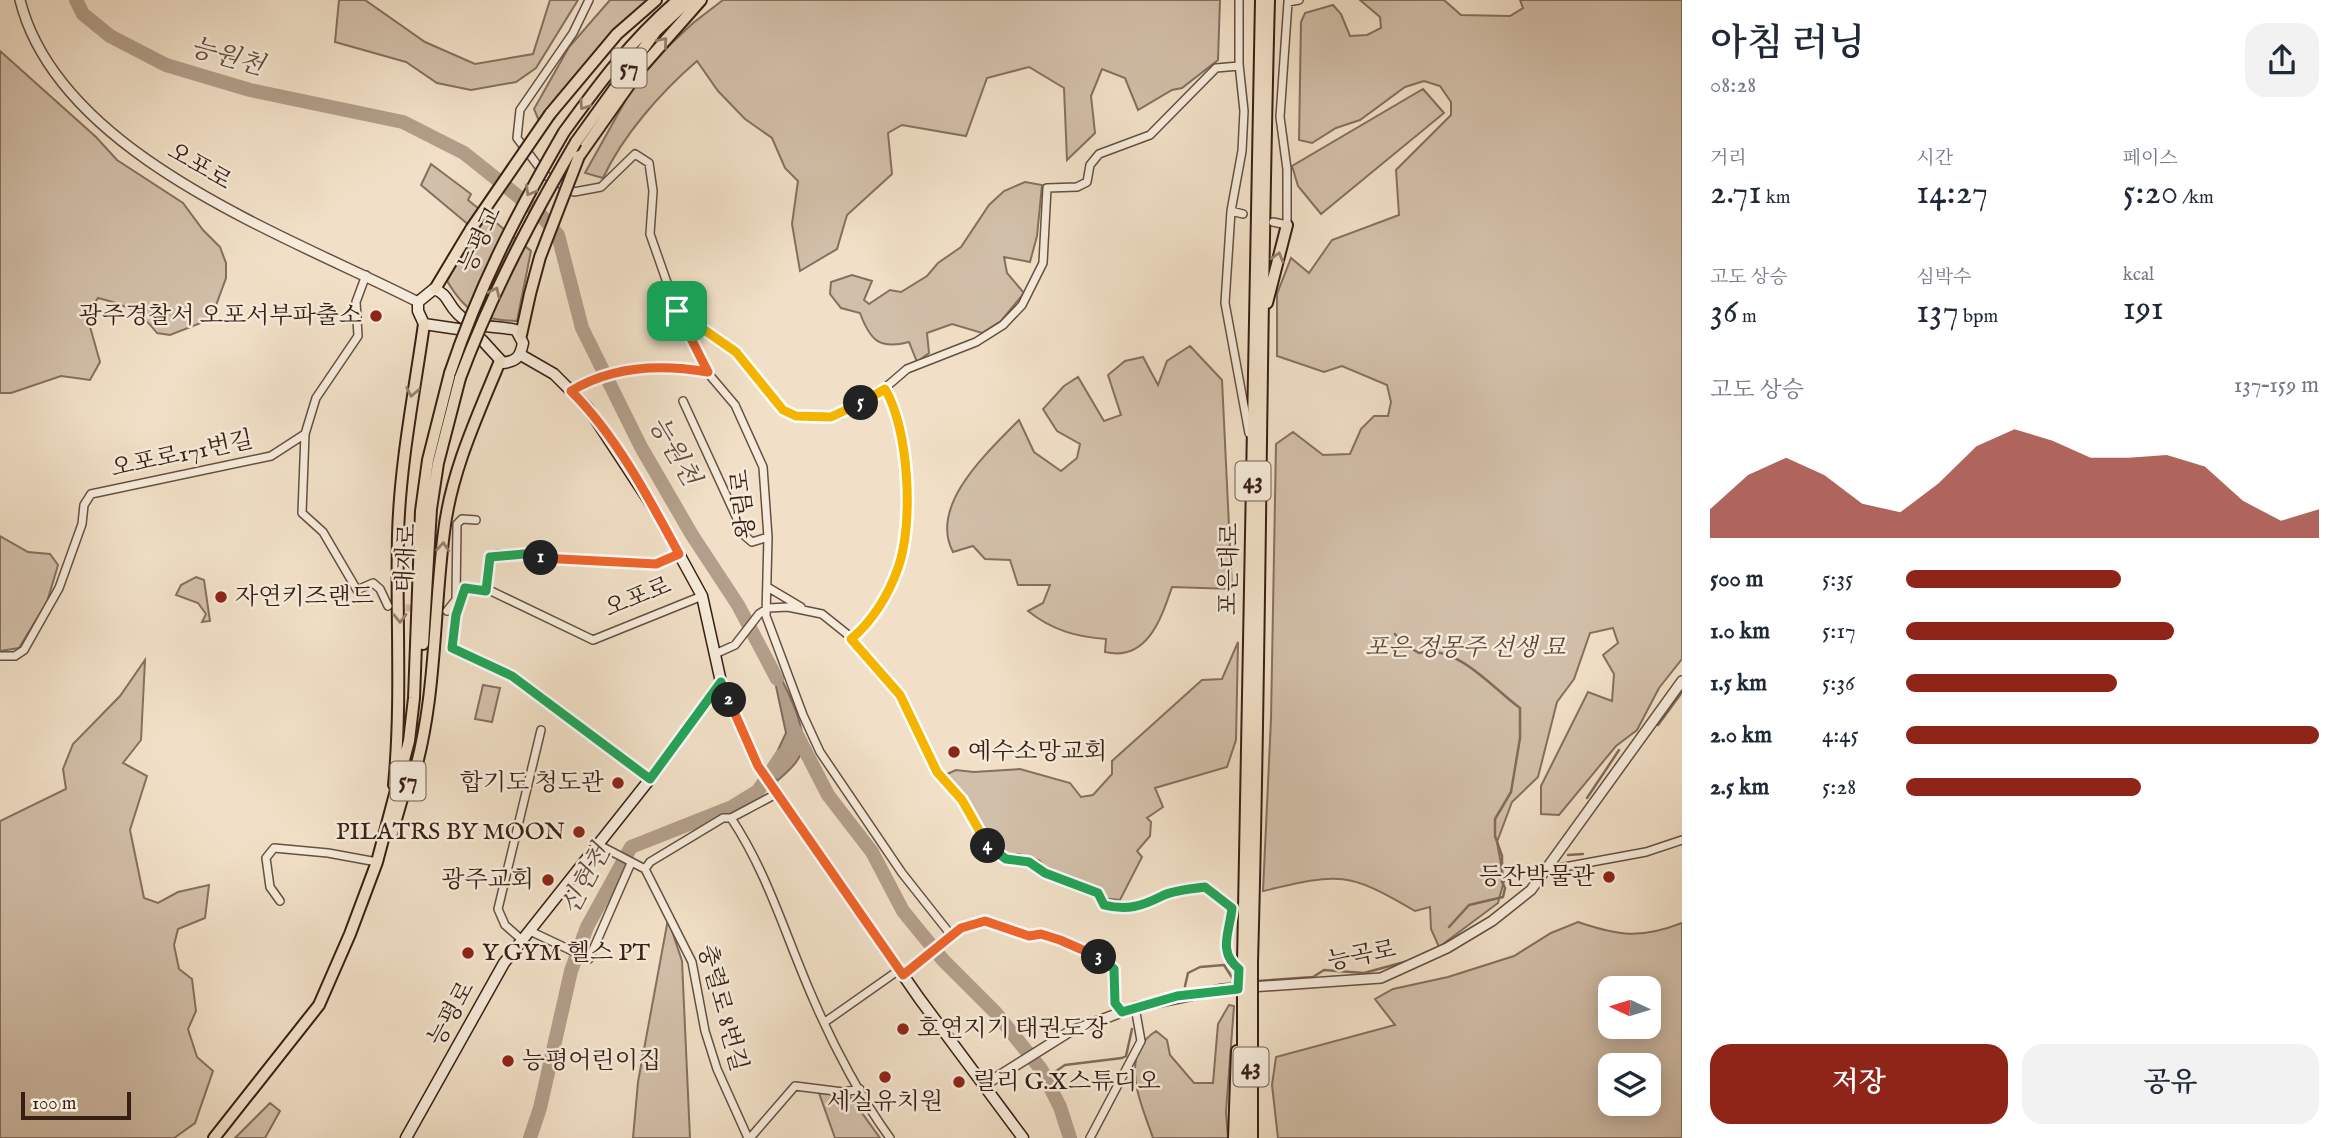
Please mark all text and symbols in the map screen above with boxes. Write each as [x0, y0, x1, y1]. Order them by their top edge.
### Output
text: 아침 러닝 [1710, 21, 1865, 69]
button: share [2245, 23, 2319, 97]
water label: 능원천 [186, 31, 270, 84]
one-way arrow [655, 38, 667, 51]
road number: 57 [612, 48, 646, 88]
text: 08:28 [1710, 71, 1756, 100]
one-way arrow [579, 97, 592, 110]
street label: 오포로 [161, 136, 237, 198]
text: 거리 [1710, 147, 1747, 171]
text: 시간 [1916, 147, 1953, 171]
text: 페이스 [2123, 147, 2178, 171]
text: 2.71 [1710, 171, 1762, 216]
text: 14:27 [1916, 171, 1988, 216]
text: 5:20 [2123, 171, 2178, 216]
one-way arrow [525, 184, 538, 197]
text: km [1762, 186, 1791, 210]
text: /km [2178, 186, 2214, 210]
street label: 능평교 [452, 202, 510, 278]
one-way arrow [1270, 251, 1285, 263]
text: kcal [2123, 263, 2154, 287]
text: 고도 상승 [1710, 266, 1788, 290]
text: 심박수 [1916, 266, 1971, 290]
pin [647, 281, 707, 341]
one-way arrow [486, 287, 500, 299]
text: 191 [2123, 287, 2164, 332]
text: 36 [1710, 290, 1738, 335]
text: 137 [1916, 290, 1959, 335]
icon: arrive [658, 292, 696, 330]
place label: 광주경찰서 오포서부파출소 [79, 301, 362, 332]
text: m [1738, 305, 1757, 329]
text: bpm [1959, 305, 1998, 329]
marker: 광주경찰서 오포서부파출소 [368, 308, 384, 324]
text: 137–159 m [2234, 371, 2319, 400]
text: 고도 상승 [1710, 376, 1804, 405]
one-way arrow [406, 386, 421, 398]
pin: 5 [844, 386, 878, 420]
text: 5 [857, 390, 864, 414]
water label: 능원천 [641, 410, 708, 494]
street label: 오포로171번길 [108, 425, 256, 485]
road number: 43 [1236, 461, 1270, 500]
street label: 왕림로 [725, 468, 763, 540]
street label: 태재로 [390, 522, 424, 594]
street label: 포은대로 [1214, 522, 1246, 616]
pin: 1 [524, 540, 558, 576]
one-way arrow [435, 541, 450, 552]
text: 1 [537, 545, 544, 569]
text: 500 m [1710, 565, 1764, 594]
text: 5:35 [1822, 565, 1853, 594]
street label: 오포로 [600, 571, 676, 625]
place label: 자연키즈랜드 [235, 582, 374, 613]
marker: 자연키즈랜드 [213, 589, 229, 605]
one-way arrow [392, 613, 408, 624]
text: 1.0 km [1710, 617, 1770, 646]
text: 5:17 [1822, 617, 1856, 646]
park label: 포은 정몽주 선생 묘 [1365, 633, 1566, 664]
text: 1.5 km [1710, 669, 1767, 698]
text: 5:36 [1822, 669, 1855, 698]
pin: 2 [712, 682, 746, 718]
text: 2 [724, 687, 733, 711]
text: 2.0 km [1710, 721, 1772, 750]
text: 4:45 [1822, 721, 1859, 750]
place label: 예수소망교회 [968, 737, 1107, 768]
marker: 예수소망교회 [946, 744, 962, 760]
road number: 57 [390, 762, 426, 800]
place label: 합기도 청도관 [460, 768, 604, 799]
text: 2.5 km [1710, 773, 1769, 802]
text: 5:28 [1822, 773, 1856, 802]
marker: 합기도 청도관 [610, 775, 626, 791]
place label: PILATRS BY MOON [336, 817, 565, 848]
marker: PILATRS BY MOON [571, 824, 587, 840]
pin: 4 [970, 828, 1006, 864]
text: 4 [983, 833, 992, 857]
water label: 신현천 [554, 837, 619, 921]
place label: 등잔박물관 [1479, 862, 1595, 893]
place label: 광주교회 [441, 865, 534, 896]
marker: 등잔박물관 [1601, 869, 1617, 885]
marker: 광주교회 [540, 872, 556, 888]
street label: 능곡로 [1325, 934, 1399, 978]
place label: Y GYM 헬스 PT [482, 938, 651, 969]
pin: 3 [1082, 940, 1116, 974]
street label: 충렬로 8번길 [690, 941, 754, 1075]
text: 3 [1095, 944, 1102, 968]
marker: Y GYM 헬스 PT [460, 945, 476, 961]
street label: 능평로 [422, 976, 482, 1052]
north arrow [1598, 976, 1661, 1040]
map controls [1598, 976, 1661, 1116]
place label: 호연지기 태권도장 [917, 1014, 1109, 1045]
marker: 호연지기 태권도장 [895, 1021, 911, 1037]
button: 저장 [1710, 1044, 2008, 1124]
button: 공유 [2022, 1044, 2319, 1124]
place label: 능평어린이집 [522, 1046, 661, 1077]
road number: 43 [1234, 1048, 1268, 1086]
marker: 능평어린이집 [500, 1053, 516, 1069]
button: layers [1598, 1053, 1661, 1116]
place label: 릴리 G.X스튜디오 [973, 1067, 1161, 1098]
marker: 세실유치원 [877, 1069, 893, 1085]
marker: 릴리 G.X스튜디오 [951, 1074, 967, 1090]
place label: 세실유치원 [827, 1087, 943, 1118]
scale bar [21, 1089, 131, 1121]
text: 100 m [32, 1092, 76, 1116]

